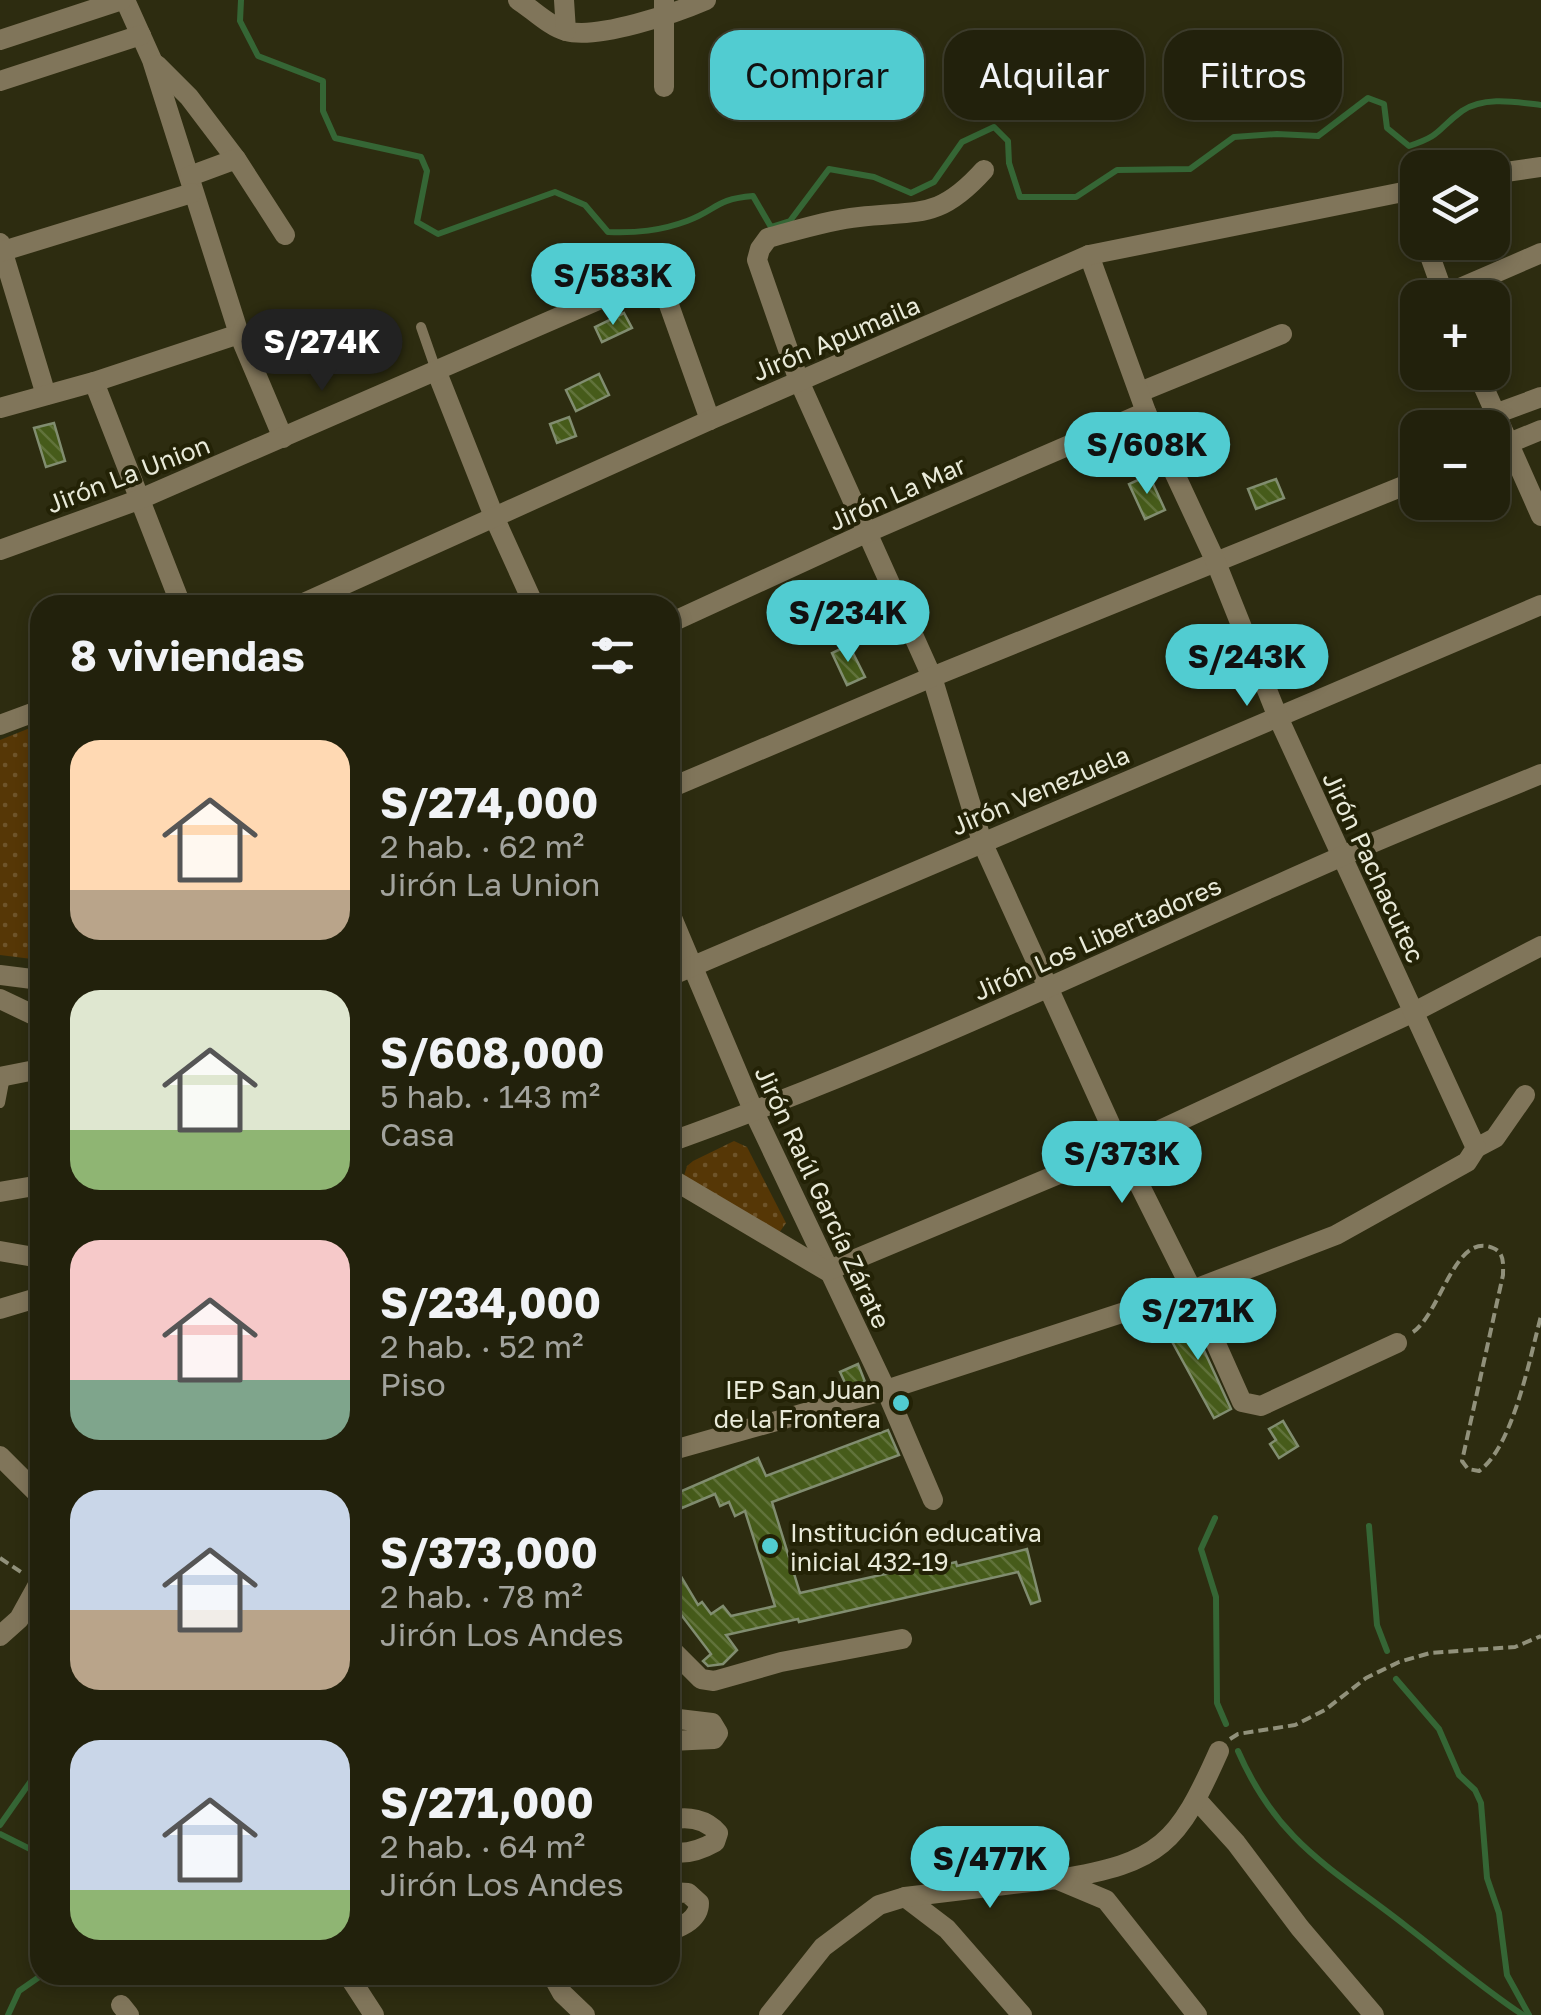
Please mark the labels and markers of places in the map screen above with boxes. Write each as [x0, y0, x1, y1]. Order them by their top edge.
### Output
pin: S/583K [532, 243, 694, 328]
pin: S/274K [241, 309, 403, 394]
pin: S/608K [1066, 412, 1228, 497]
pin: S/234K [767, 580, 929, 665]
pin: S/243K [1166, 624, 1328, 709]
pin: S/373K [1041, 1121, 1203, 1206]
pin: S/271K [1117, 1278, 1279, 1363]
place label: IEP San Juan de la Frontera [714, 1374, 881, 1434]
marker: IEP San Juan de la Frontera [890, 1392, 912, 1414]
place label: Institución educativa inicial 432-19 [790, 1517, 1042, 1577]
marker: Institución educativa inicial 432-19 [759, 1535, 781, 1557]
pin: S/477K [909, 1826, 1071, 1911]

